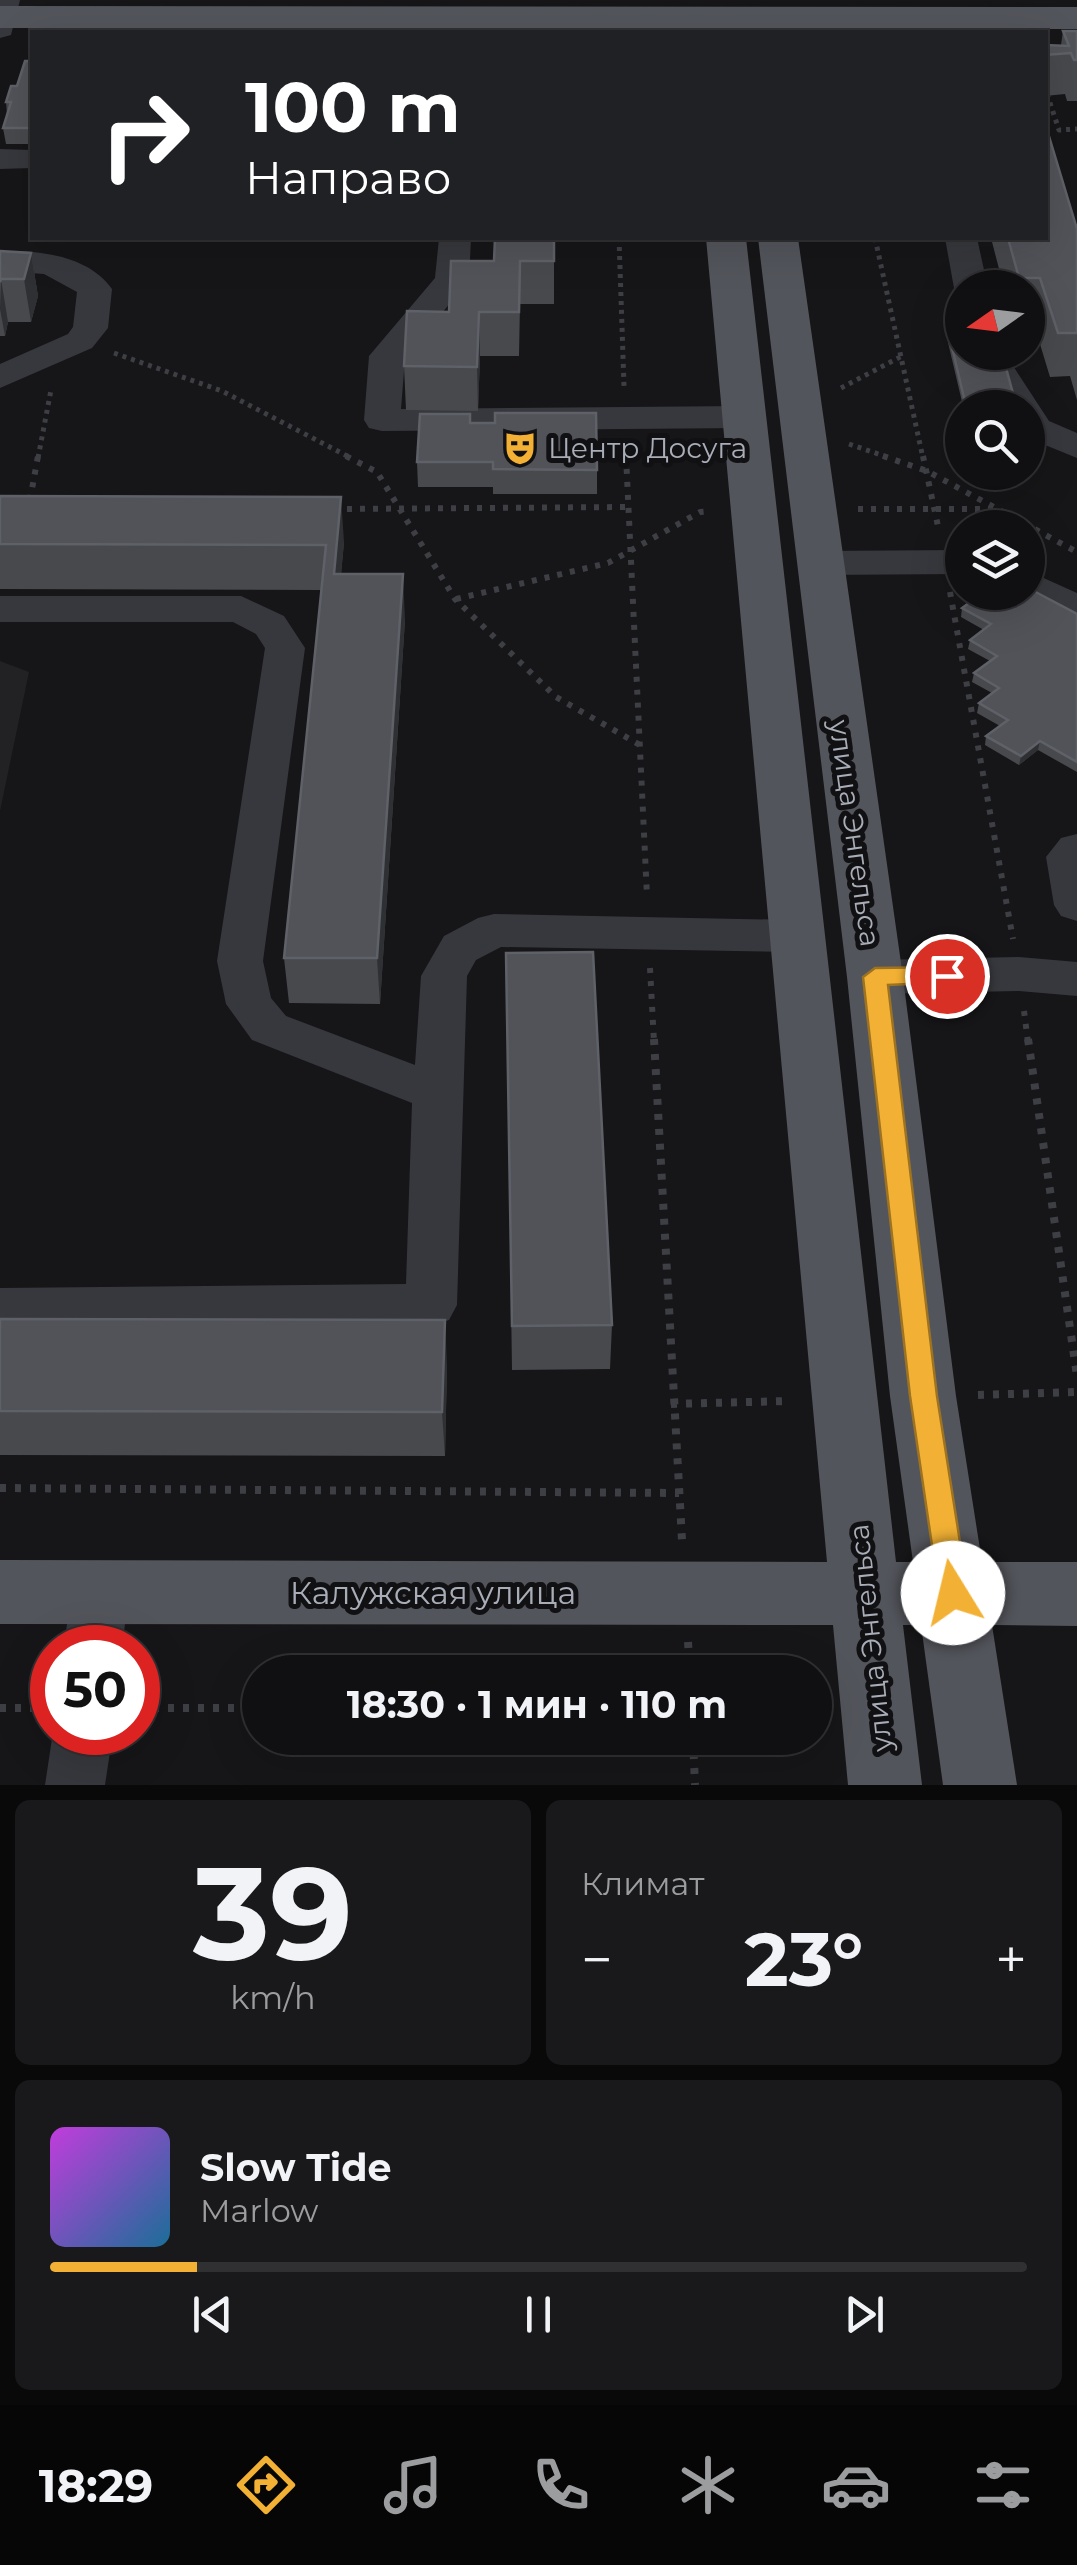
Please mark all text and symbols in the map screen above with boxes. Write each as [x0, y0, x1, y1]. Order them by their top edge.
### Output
text: 100 m [245, 64, 461, 150]
icon: right [80, 70, 210, 200]
text: Направо [245, 150, 451, 205]
north arrow [945, 270, 1045, 370]
map controls [945, 270, 1045, 610]
button: search [945, 390, 1045, 490]
theatre icon: Центр Досуга [501, 429, 539, 467]
place label: Центр Досуга [548, 431, 747, 465]
button: layers [945, 510, 1045, 610]
street label: улица Энгельса [822, 716, 888, 949]
pin [905, 934, 990, 1019]
icon: arrive [920, 949, 975, 1004]
street label: улица Энгельса [841, 1523, 899, 1754]
position arrow [901, 1541, 1005, 1645]
street label: Калужская улица [290, 1573, 576, 1612]
speed limit sign: 50 [30, 1625, 160, 1755]
text: 18:30 · 1 мин · 110 m [347, 1681, 727, 1728]
text: 39 [193, 1833, 353, 1992]
text: Климат [581, 1864, 704, 1903]
text: 23° [745, 1913, 863, 2005]
text: − [581, 1926, 613, 1993]
text: + [995, 1926, 1027, 1993]
text: km/h [230, 1978, 316, 2017]
text: Slow Tide [200, 2144, 392, 2191]
text: Marlow [200, 2191, 318, 2230]
icon: previous [185, 2287, 240, 2342]
icon: pause [511, 2287, 566, 2342]
icon: next [837, 2287, 892, 2342]
icon: directions [231, 2450, 301, 2520]
icon: music [378, 2450, 448, 2520]
icon: phone [526, 2450, 596, 2520]
icon: climate [673, 2450, 743, 2520]
icon: car [821, 2450, 891, 2520]
icon: filters [968, 2450, 1038, 2520]
text: 18:29 [39, 2458, 153, 2513]

